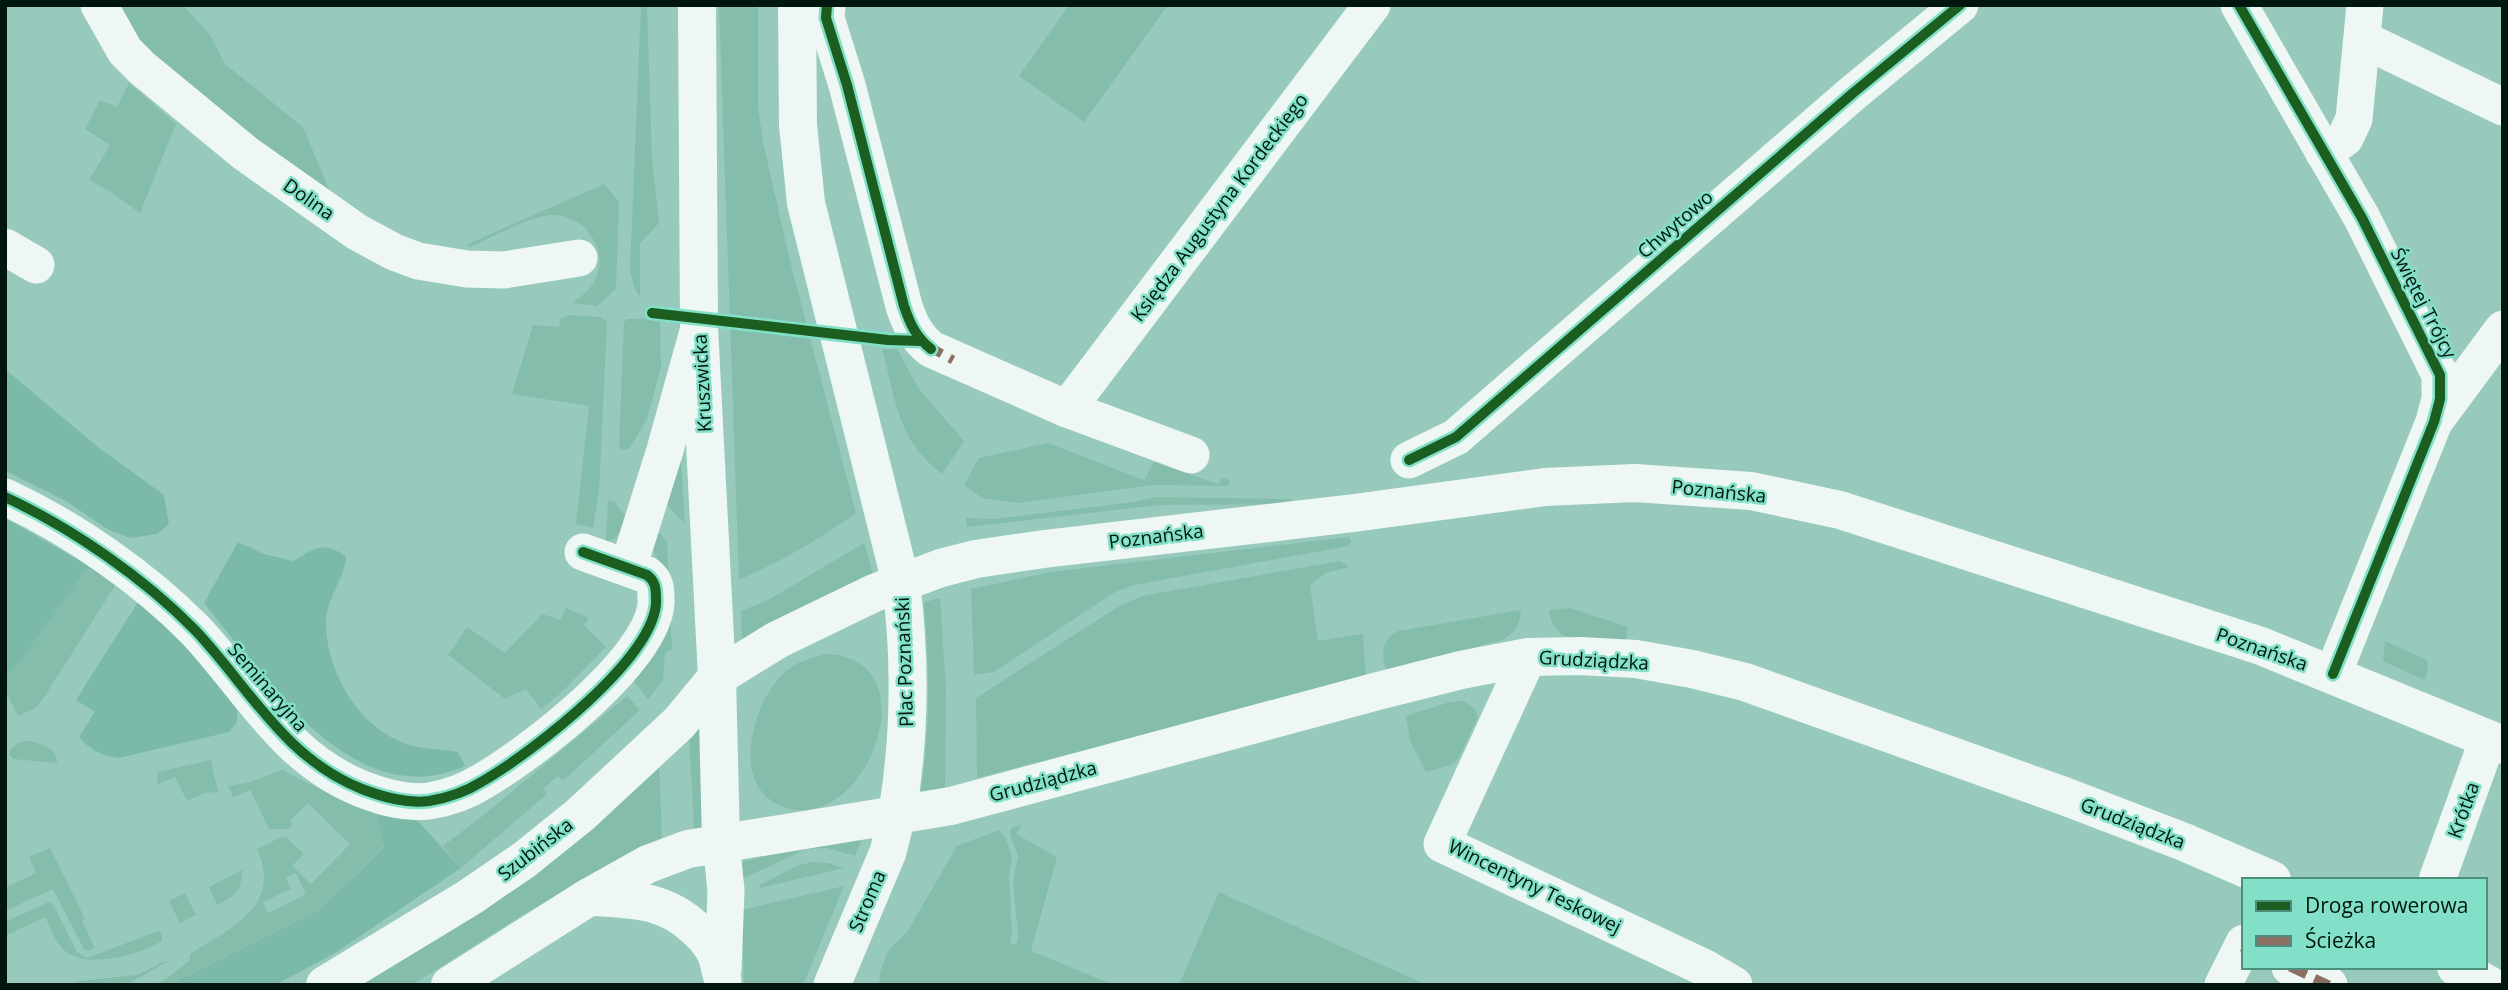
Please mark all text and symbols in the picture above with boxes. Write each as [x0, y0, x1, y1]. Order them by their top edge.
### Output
street label: Księdza Augustyna Kordeckiego [1124, 87, 1314, 327]
street label: Dolina [278, 172, 340, 226]
street label: Chwytowo [1632, 184, 1718, 264]
street label: Świętej Trójcy [2385, 243, 2463, 363]
street label: Kruszwicka [686, 333, 718, 433]
street label: Poznańska [1670, 473, 1768, 509]
street label: Poznańska [1107, 517, 1205, 555]
street label: Plac Poznański [889, 596, 919, 728]
street label: Poznańska [2213, 621, 2311, 677]
street label: Seminaryjna [222, 637, 314, 737]
street label: Grudziądzka [1538, 644, 1650, 676]
street label: Grudziądzka [986, 754, 1100, 808]
street label: Krótka [2441, 778, 2485, 842]
street label: Grudziądzka [2077, 791, 2189, 855]
street label: Szubińska [492, 811, 578, 887]
street label: Wincentyny Teskowej [1444, 833, 1626, 939]
street label: Stroma [842, 866, 892, 936]
legend [2242, 878, 2487, 969]
text: Droga rowerowa [2305, 891, 2468, 919]
text: Ścieżka [2305, 926, 2376, 954]

